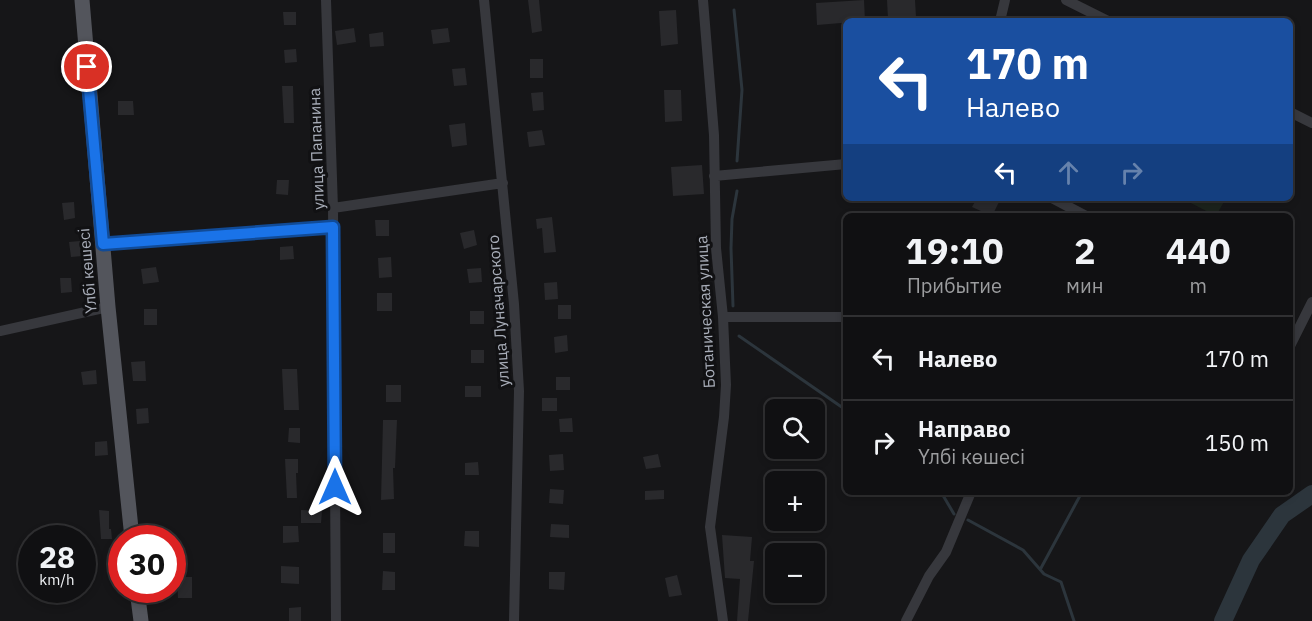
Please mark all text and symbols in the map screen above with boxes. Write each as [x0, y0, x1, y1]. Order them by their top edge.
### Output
text: 170 m [966, 36, 1089, 91]
pin [61, 41, 112, 92]
icon: left [867, 42, 945, 120]
icon: arrive [70, 50, 103, 83]
street label: улица Папанина [304, 87, 328, 210]
text: Налево [966, 89, 1060, 124]
icon: left [989, 156, 1022, 189]
icon: ahead [1052, 156, 1085, 189]
icon: right [1115, 156, 1148, 189]
text: 19:10 [905, 227, 1004, 274]
text: 2 [1074, 227, 1096, 274]
text: 440 [1166, 227, 1231, 274]
street label: Үлбі көшесі [73, 228, 101, 314]
street label: улица Луначарского [483, 234, 513, 388]
street label: Ботаническая улица [691, 235, 719, 389]
text: Прибытие [907, 272, 1002, 299]
text: мин [1066, 272, 1103, 299]
text: m [1189, 272, 1207, 299]
icon: left [867, 342, 900, 375]
text: Налево [918, 344, 997, 373]
text: 170 m [1205, 344, 1269, 373]
map controls [765, 399, 825, 603]
button: search [765, 399, 825, 459]
text: Направо [918, 414, 1011, 443]
icon: right [867, 426, 900, 459]
text: 150 m [1205, 428, 1269, 457]
text: Үлбі көшесі [918, 443, 1025, 470]
position arrow [303, 455, 367, 519]
button: + [765, 471, 825, 531]
speed limit sign: 30 [108, 525, 186, 603]
text: 28 [39, 537, 75, 576]
button: − [765, 543, 825, 603]
text: km/h [39, 570, 75, 589]

